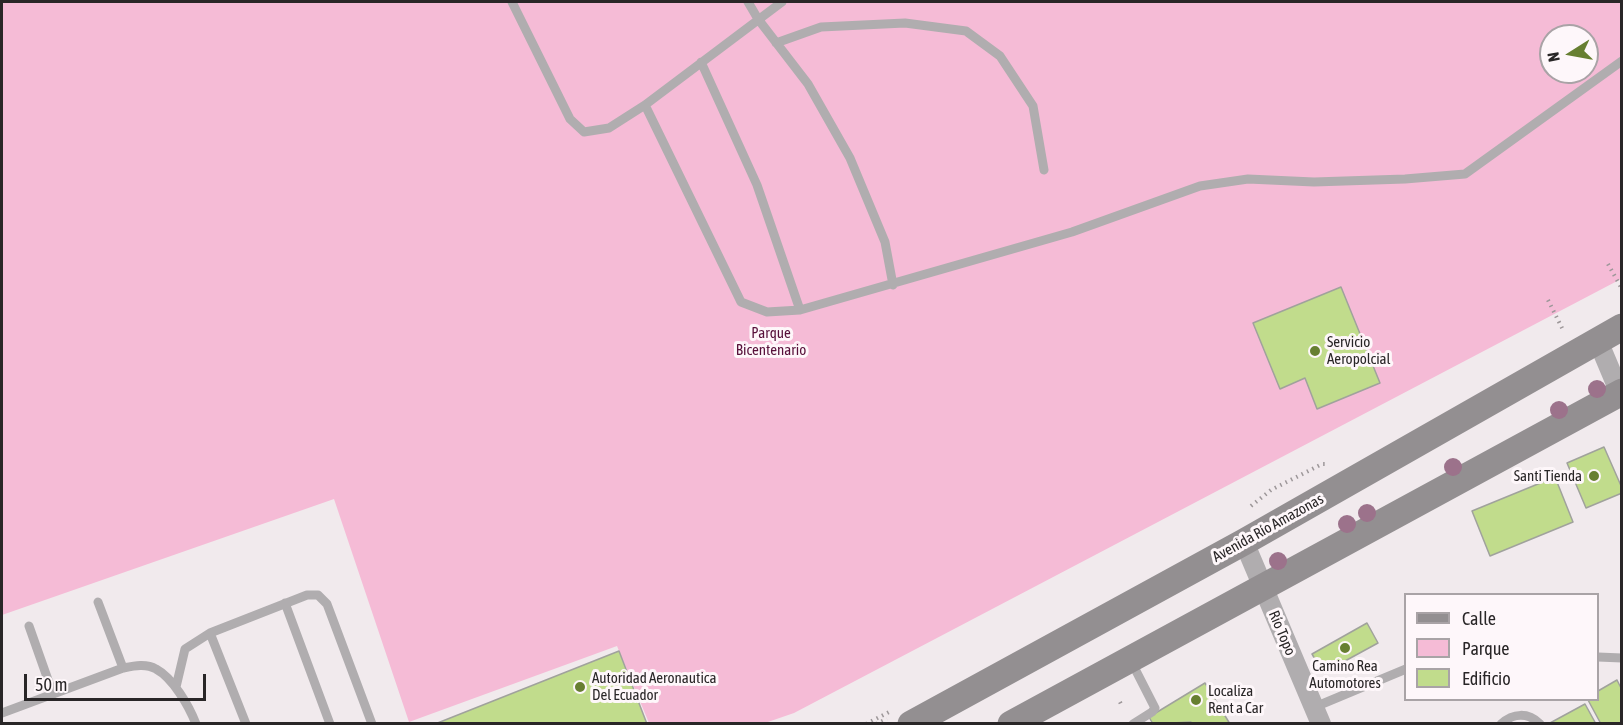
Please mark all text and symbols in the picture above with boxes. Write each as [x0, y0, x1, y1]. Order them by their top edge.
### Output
north arrow [1539, 24, 1599, 84]
text: N [1544, 51, 1563, 63]
park label: Parque Bicentenario [736, 324, 806, 359]
place label: Servicio Aeropolcial [1327, 333, 1391, 368]
marker: Servicio Aeropolcial [1308, 344, 1322, 358]
place label: Santi Tienda [1514, 467, 1582, 485]
marker: Santi Tienda [1587, 469, 1601, 483]
street label: Avenida Río Amazonas [1209, 490, 1327, 566]
legend [1404, 593, 1599, 701]
street label: Río Topo [1265, 608, 1299, 658]
text: Calle [1462, 608, 1496, 629]
text: Parque [1462, 638, 1510, 659]
marker: Camino Rea Automotores [1338, 641, 1352, 655]
place label: Camino Rea Automotores [1309, 657, 1381, 692]
scale bar [27, 662, 208, 700]
text: Edificio [1462, 668, 1511, 689]
place label: Autoridad Aeronautica Del Ecuador [592, 669, 716, 704]
text: 50 m [35, 674, 67, 695]
marker: Autoridad Aeronautica Del Ecuador [573, 680, 587, 694]
place label: Localiza Rent a Car [1208, 682, 1263, 717]
marker: Localiza Rent a Car [1189, 693, 1203, 707]

